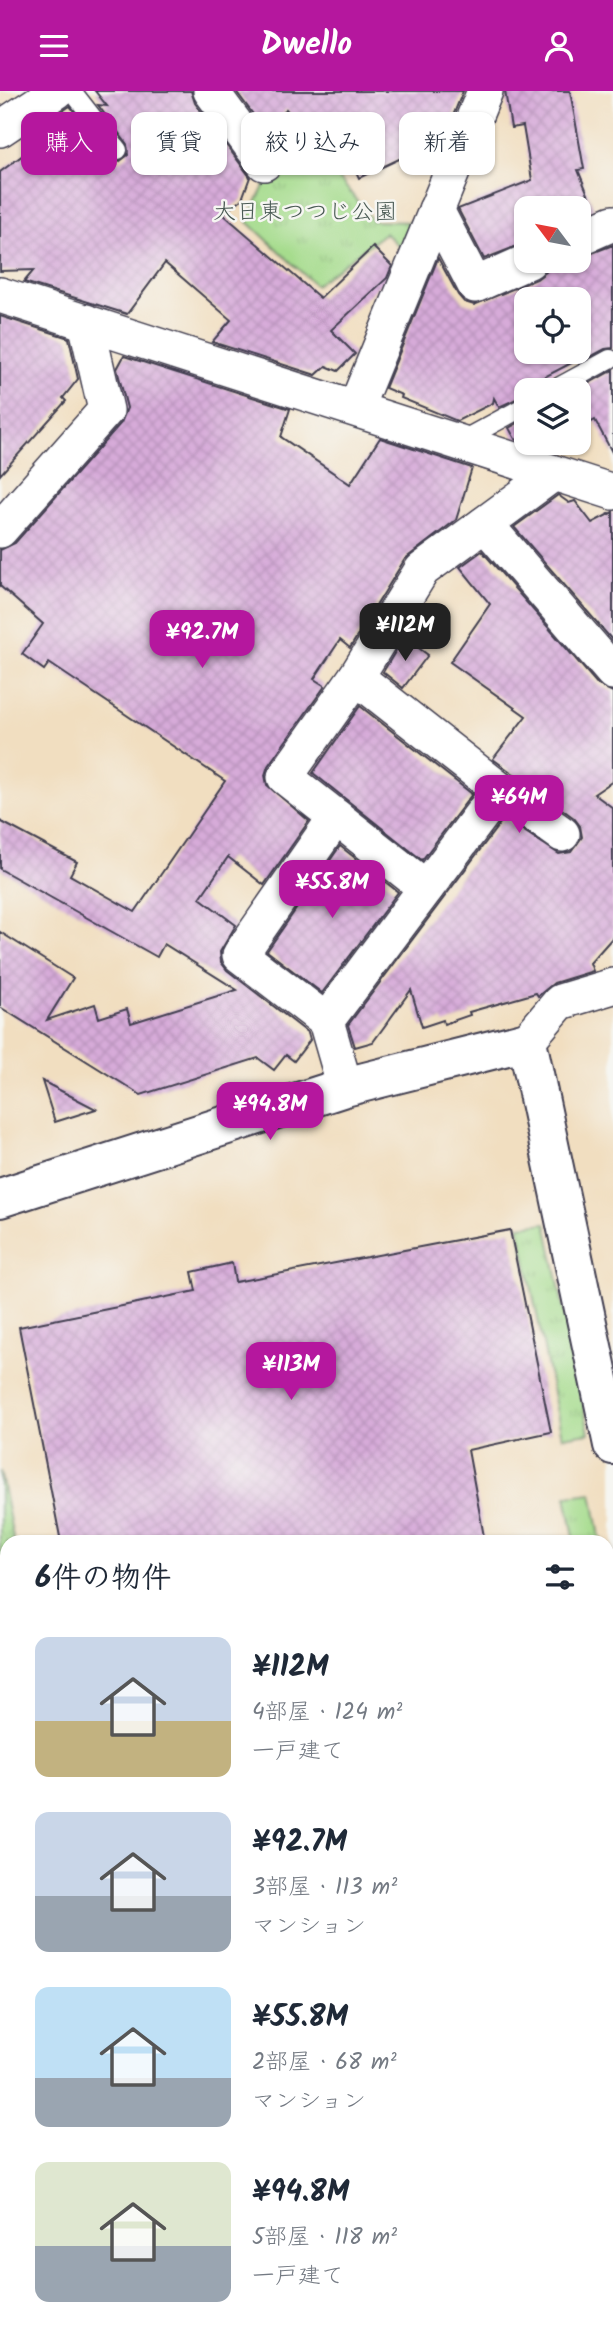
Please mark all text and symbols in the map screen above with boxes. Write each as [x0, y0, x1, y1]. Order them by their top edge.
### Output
text: Dwello [261, 20, 352, 71]
icon: menu [35, 27, 73, 65]
icon: person [540, 27, 578, 65]
chip: 購入 [21, 112, 117, 175]
chip: 賃貸 [131, 112, 227, 175]
chip: 絞り込み [241, 112, 385, 175]
chip: 新着 [399, 112, 495, 175]
park label: 大日東つつじ公園 [213, 195, 397, 231]
north arrow [514, 196, 592, 273]
map controls [514, 196, 591, 455]
button: locate [514, 287, 591, 364]
button: layers [514, 378, 591, 455]
pin: ¥112M [356, 603, 454, 663]
text: ¥112M [376, 608, 434, 644]
pin: ¥92.7M [145, 611, 259, 670]
text: ¥92.7M [166, 615, 238, 651]
pin: ¥64M [478, 775, 560, 835]
text: ¥64M [491, 780, 547, 816]
pin: ¥55.8M [275, 861, 389, 920]
text: ¥55.8M [295, 865, 369, 901]
pin: ¥94.8M [213, 1083, 327, 1142]
text: ¥94.8M [233, 1087, 307, 1123]
pin: ¥113M [242, 1343, 340, 1402]
text: ¥113M [262, 1347, 320, 1383]
text: 6件の物件 [35, 1555, 171, 1603]
icon: filters [541, 1558, 579, 1596]
text: ¥112M [252, 1644, 329, 1692]
icon: home [91, 1665, 175, 1749]
text: 4部屋 · 124 m² [252, 1695, 402, 1731]
text: 一戸建て [252, 1734, 344, 1770]
text: ¥92.7M [252, 1819, 347, 1867]
icon: home [91, 1840, 175, 1924]
text: 3部屋 · 113 m² [252, 1870, 397, 1906]
text: マンション [252, 1909, 366, 1945]
text: ¥55.8M [252, 1994, 348, 2042]
icon: home [91, 2015, 175, 2099]
text: 2部屋 · 68 m² [252, 2045, 397, 2081]
text: マンション [252, 2084, 366, 2120]
text: ¥94.8M [252, 2169, 349, 2217]
icon: home [91, 2190, 175, 2274]
text: 5部屋 · 118 m² [252, 2220, 397, 2256]
text: 一戸建て [252, 2259, 344, 2295]

